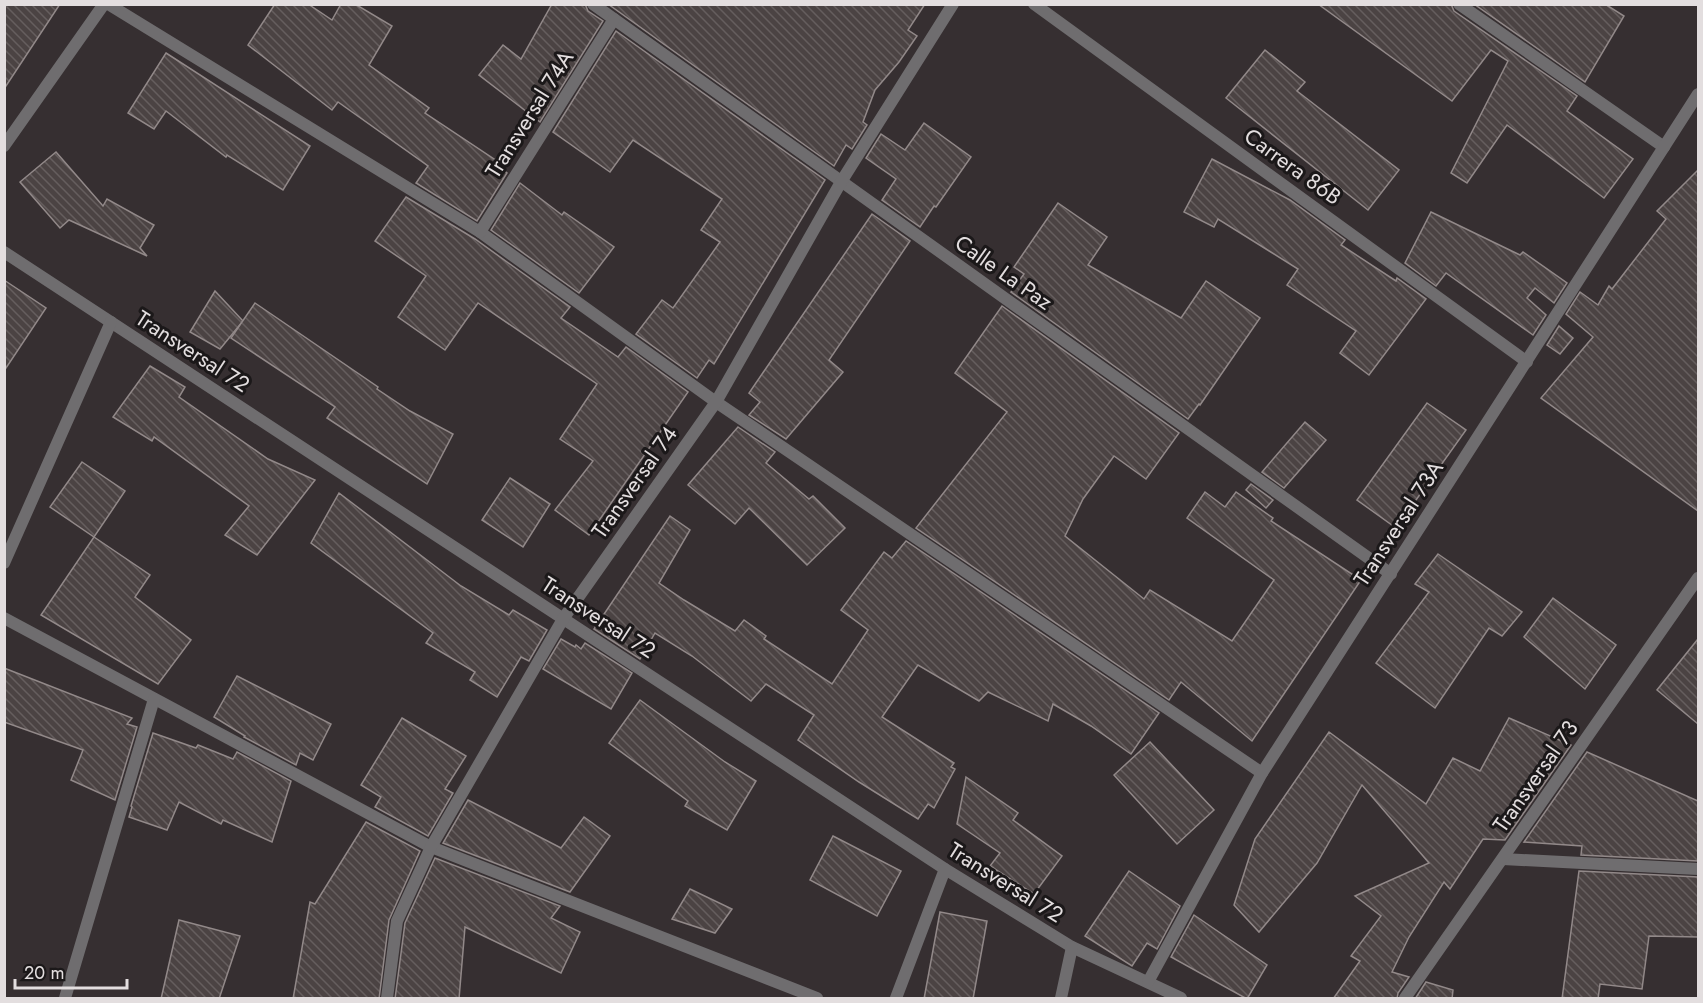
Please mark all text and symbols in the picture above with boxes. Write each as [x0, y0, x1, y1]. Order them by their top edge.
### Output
street label: Transversal 74A [477, 44, 581, 184]
street label: Carrera 86B [1238, 120, 1348, 212]
street label: Calle La Paz [949, 227, 1059, 317]
street label: Transversal 72 [130, 302, 256, 400]
street label: Transversal 74 [583, 419, 685, 545]
street label: Transversal 73A [1345, 454, 1451, 592]
street label: Transversal 72 [536, 568, 662, 666]
street label: Transversal 73 [1485, 714, 1585, 838]
street label: Transversal 72 [942, 834, 1070, 930]
scale bar [15, 952, 128, 990]
text: 20 m [24, 960, 64, 986]

